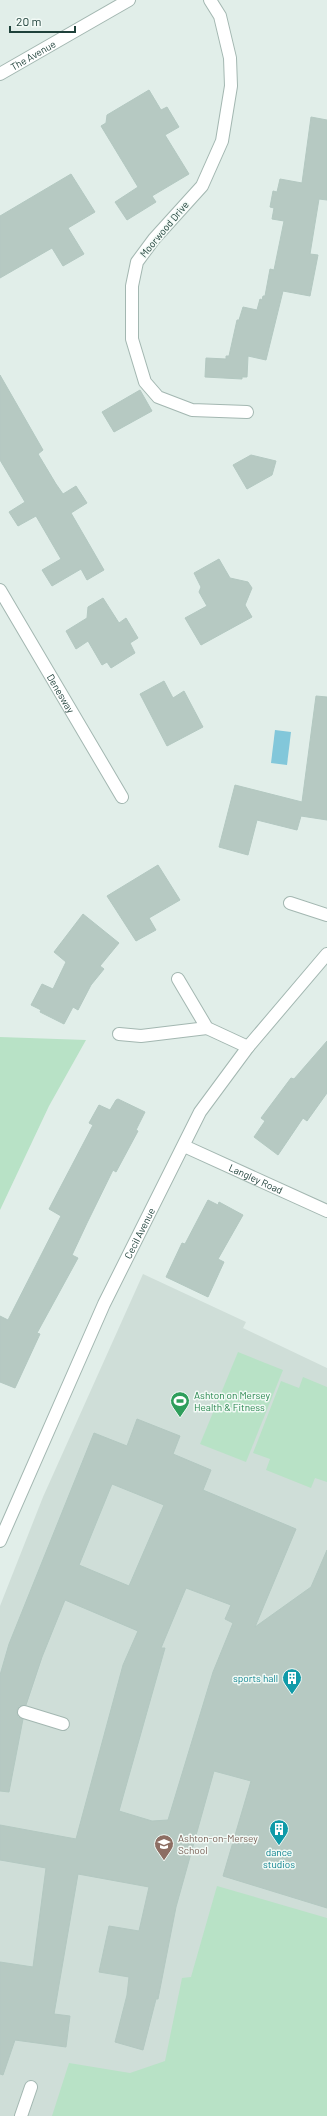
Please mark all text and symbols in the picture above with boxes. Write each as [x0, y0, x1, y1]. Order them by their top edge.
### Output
scale bar [10, 8, 75, 34]
text: 20 m [16, 14, 42, 28]
street label: The Avenue [8, 37, 58, 73]
street label: Moorwood Drive [137, 198, 191, 260]
street label: Denesway [45, 672, 77, 715]
street label: Langley Road [227, 1161, 285, 1196]
street label: Cecil Avenue [122, 1206, 157, 1261]
place label: Ashton on Mersey Health & Fitness [194, 1389, 271, 1413]
sports icon: Ashton on Mersey Health & Fitness [169, 1390, 191, 1418]
building icon: sports hall [281, 1667, 303, 1695]
place label: sports hall [233, 1672, 278, 1684]
building icon: dance studios [268, 1818, 290, 1846]
place label: Ashton-on-Mersey School [178, 1832, 258, 1856]
school or university icon: Ashton-on-Mersey School [153, 1833, 175, 1861]
place label: dance studios [263, 1846, 295, 1870]

